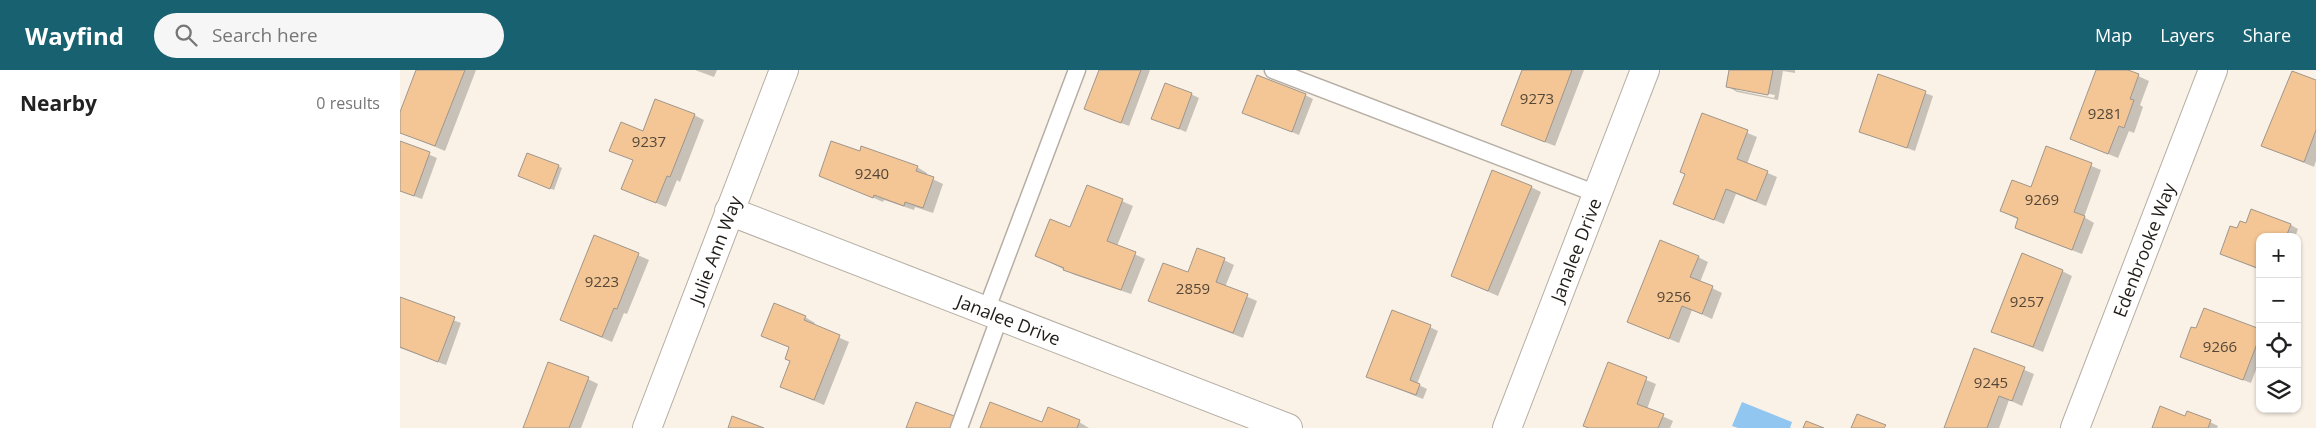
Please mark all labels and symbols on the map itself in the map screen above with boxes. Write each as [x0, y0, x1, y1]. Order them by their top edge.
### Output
house number: 9273 [1520, 88, 1554, 108]
house number: 9281 [2088, 103, 2122, 123]
house number: 9237 [632, 131, 666, 151]
house number: 9240 [855, 163, 889, 183]
street label: Edenbrooke Way [2107, 178, 2181, 320]
house number: 9269 [2025, 189, 2059, 209]
street label: Julie Ann Way [683, 191, 747, 309]
street label: Janalee Drive [1544, 194, 1607, 307]
house number: 9223 [585, 271, 619, 291]
house number: 2859 [1176, 278, 1210, 298]
house number: 9256 [1657, 286, 1691, 306]
street label: Janalee Drive [951, 288, 1064, 351]
house number: 9257 [2010, 291, 2044, 311]
house number: 9266 [2203, 336, 2237, 356]
house number: 9245 [1974, 372, 2008, 392]

